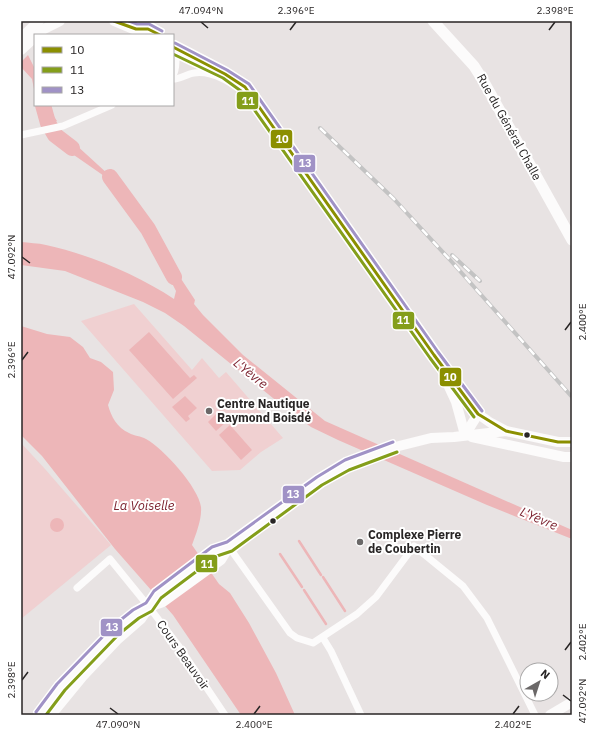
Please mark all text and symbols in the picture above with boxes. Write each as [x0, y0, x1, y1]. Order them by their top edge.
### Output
text: 47.094°N [179, 4, 223, 17]
text: 2.396°E [277, 4, 315, 17]
text: 2.398°E [536, 4, 574, 17]
legend [34, 34, 174, 106]
text: 10 [70, 42, 84, 57]
text: 11 [70, 62, 84, 77]
street label: Rue du Général Challe [474, 71, 545, 183]
text: 13 [70, 82, 84, 97]
line badge: 11 [236, 91, 259, 110]
text: 11 [241, 94, 255, 108]
line badge: 10 [270, 129, 293, 149]
text: 10 [275, 132, 289, 146]
line badge: 13 [293, 154, 316, 173]
text: 13 [298, 156, 312, 170]
text: 47.092°N [5, 235, 18, 279]
text: 2.400°E [576, 303, 589, 341]
line badge: 11 [392, 311, 415, 330]
text: 11 [396, 313, 410, 327]
text: 2.396°E [5, 341, 18, 379]
water label: L'Yèvre [230, 354, 272, 393]
line badge: 10 [439, 367, 462, 387]
text: 10 [443, 370, 457, 384]
place label: Centre Nautique Raymond Boisdé [217, 396, 311, 425]
marker: Centre Nautique Raymond Boisdé [204, 406, 214, 416]
unlabelled marker [522, 430, 532, 440]
line badge: 13 [282, 485, 305, 504]
text: 13 [286, 487, 300, 501]
water label: La Voiselle [114, 497, 175, 514]
water label: L'Yèvre [517, 503, 560, 534]
unlabelled marker [268, 516, 278, 526]
place label: Complexe Pierre de Coubertin [368, 527, 462, 556]
marker: Complexe Pierre de Coubertin [355, 537, 365, 547]
line badge: 11 [195, 554, 218, 573]
text: 11 [200, 557, 214, 571]
street label: Cours Beauvoir [154, 617, 213, 693]
line badge: 13 [100, 618, 123, 637]
text: 13 [105, 620, 119, 634]
text: 2.402°E [576, 623, 589, 661]
text: 2.398°E [5, 661, 18, 699]
north arrow [519, 662, 559, 702]
text: N [538, 666, 553, 682]
text: 47.092°N [576, 679, 589, 723]
text: 47.090°N [96, 718, 140, 731]
text: 2.400°E [235, 718, 273, 731]
text: 2.402°E [494, 718, 532, 731]

